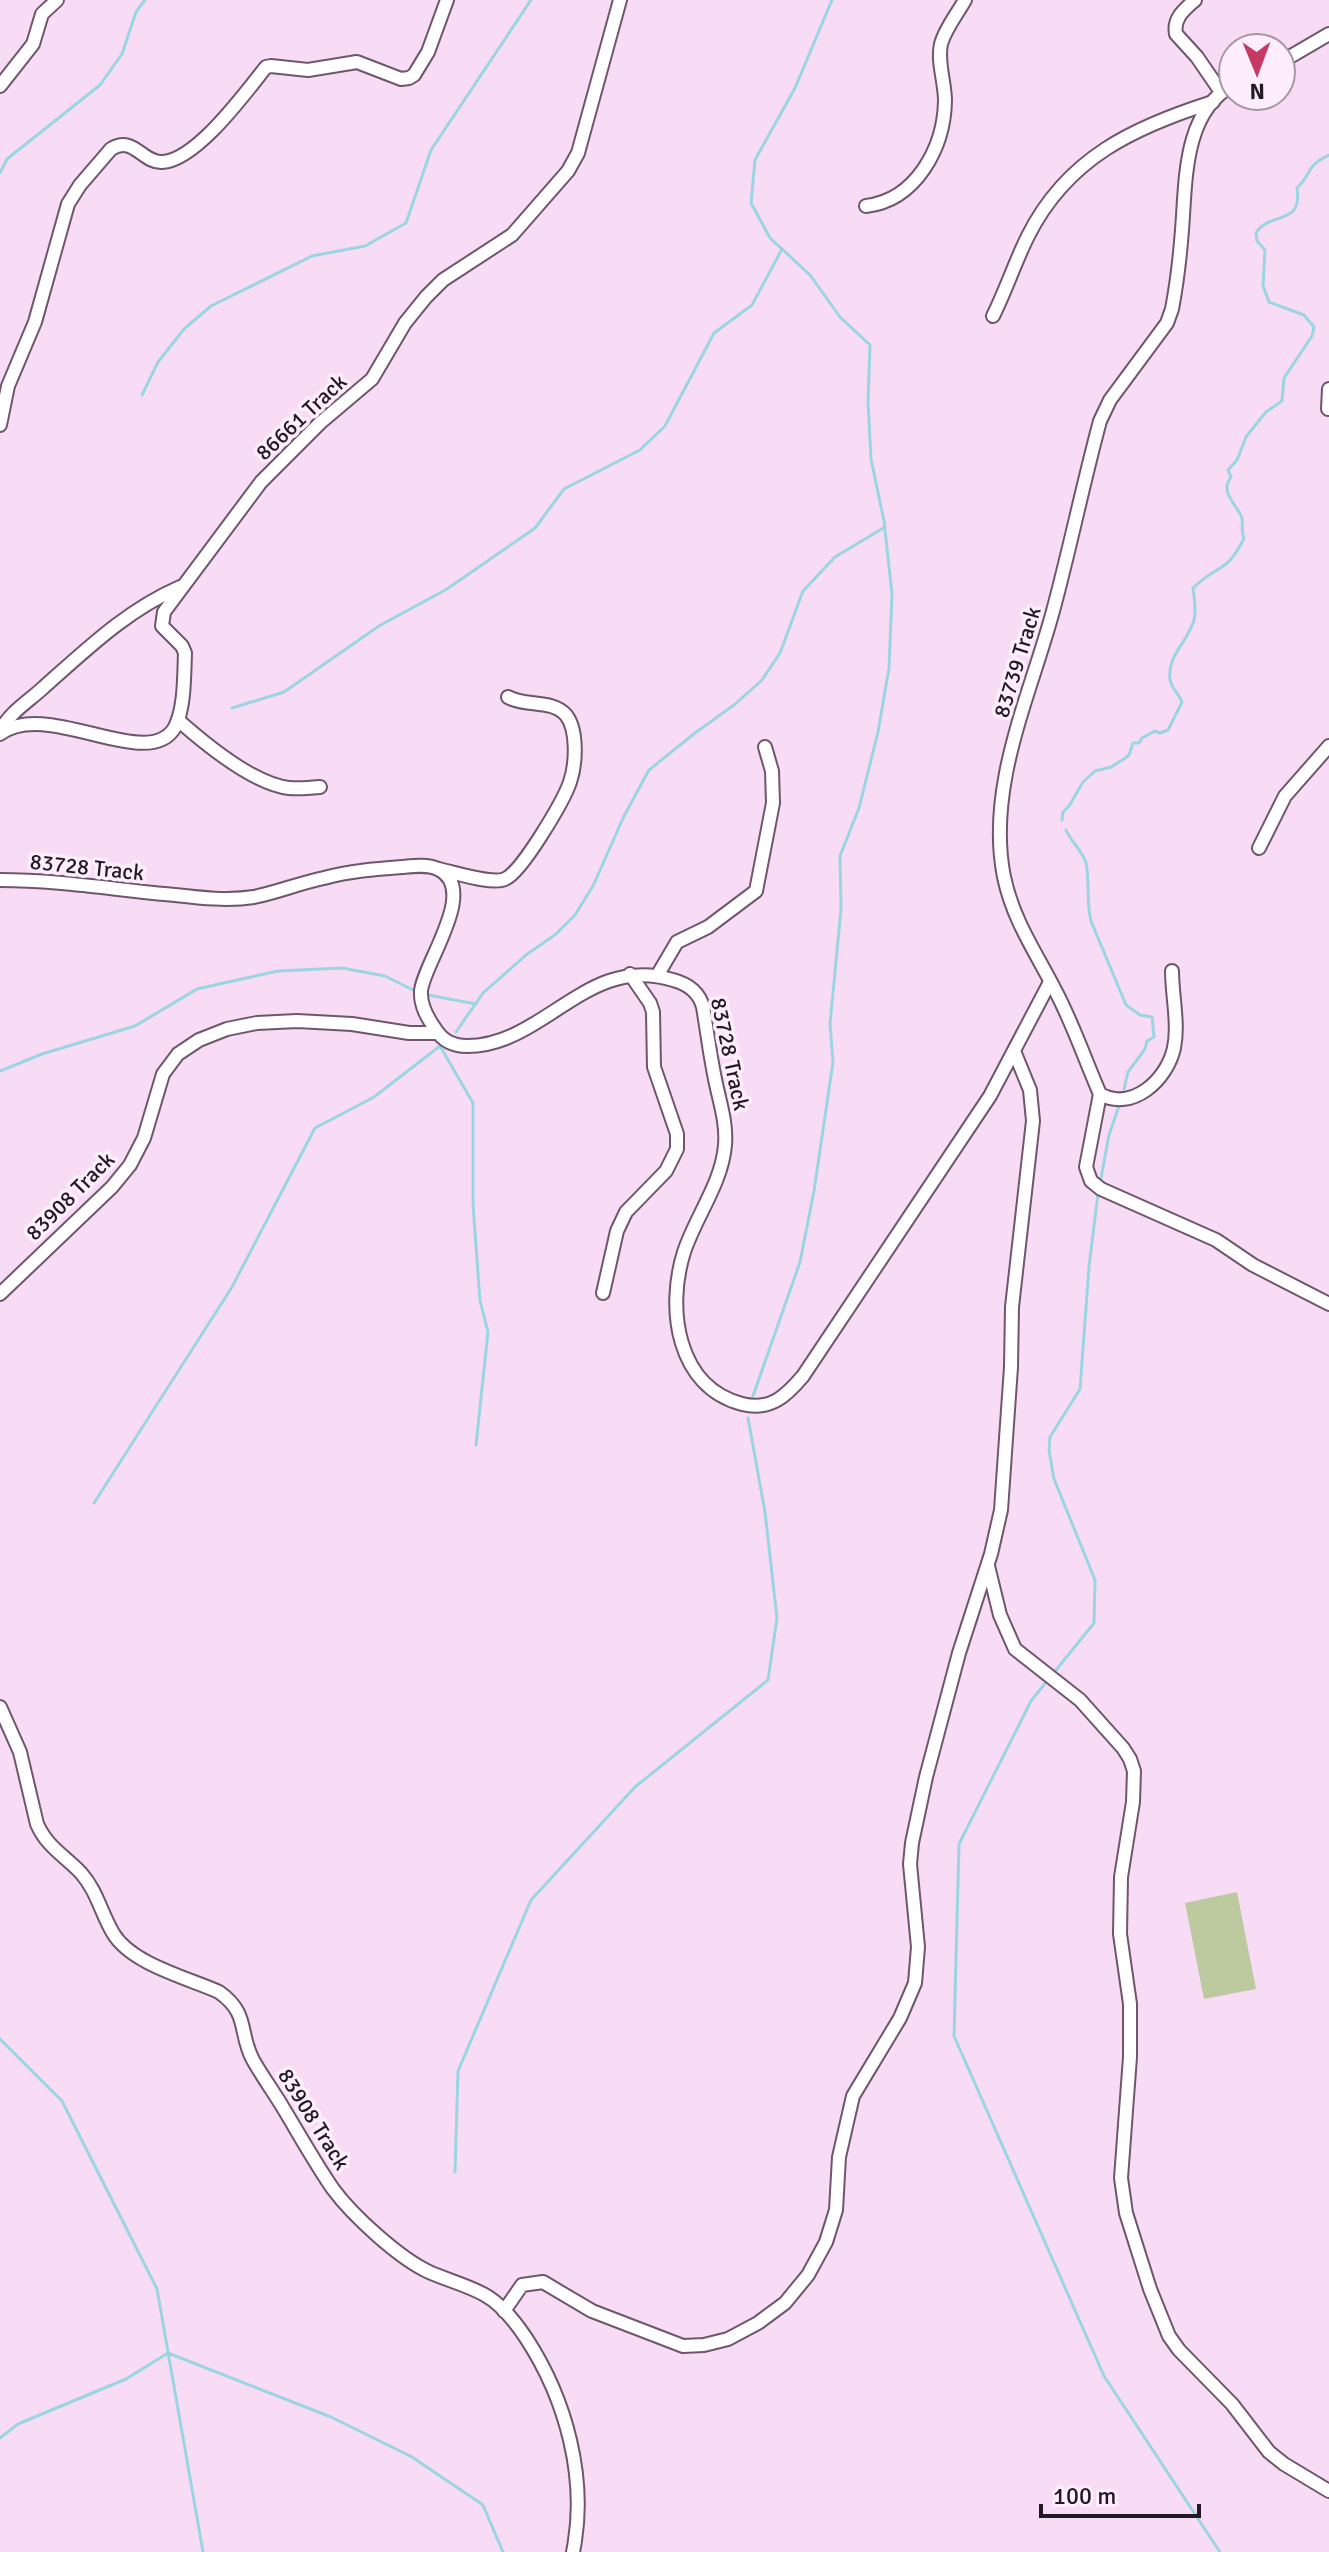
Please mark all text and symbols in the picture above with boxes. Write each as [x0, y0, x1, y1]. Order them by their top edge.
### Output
north arrow [1217, 32, 1297, 112]
text: N [1249, 78, 1265, 105]
street label: 86661 Track [250, 368, 352, 466]
street label: 83739 Track [987, 603, 1047, 721]
street label: 83728 Track [29, 848, 145, 886]
street label: 83728 Track [705, 995, 755, 1113]
street label: 83908 Track [20, 1146, 120, 1246]
street label: 83908 Track [272, 2063, 356, 2175]
scale bar [1041, 2468, 1199, 2518]
text: 100 m [1053, 2481, 1116, 2511]

